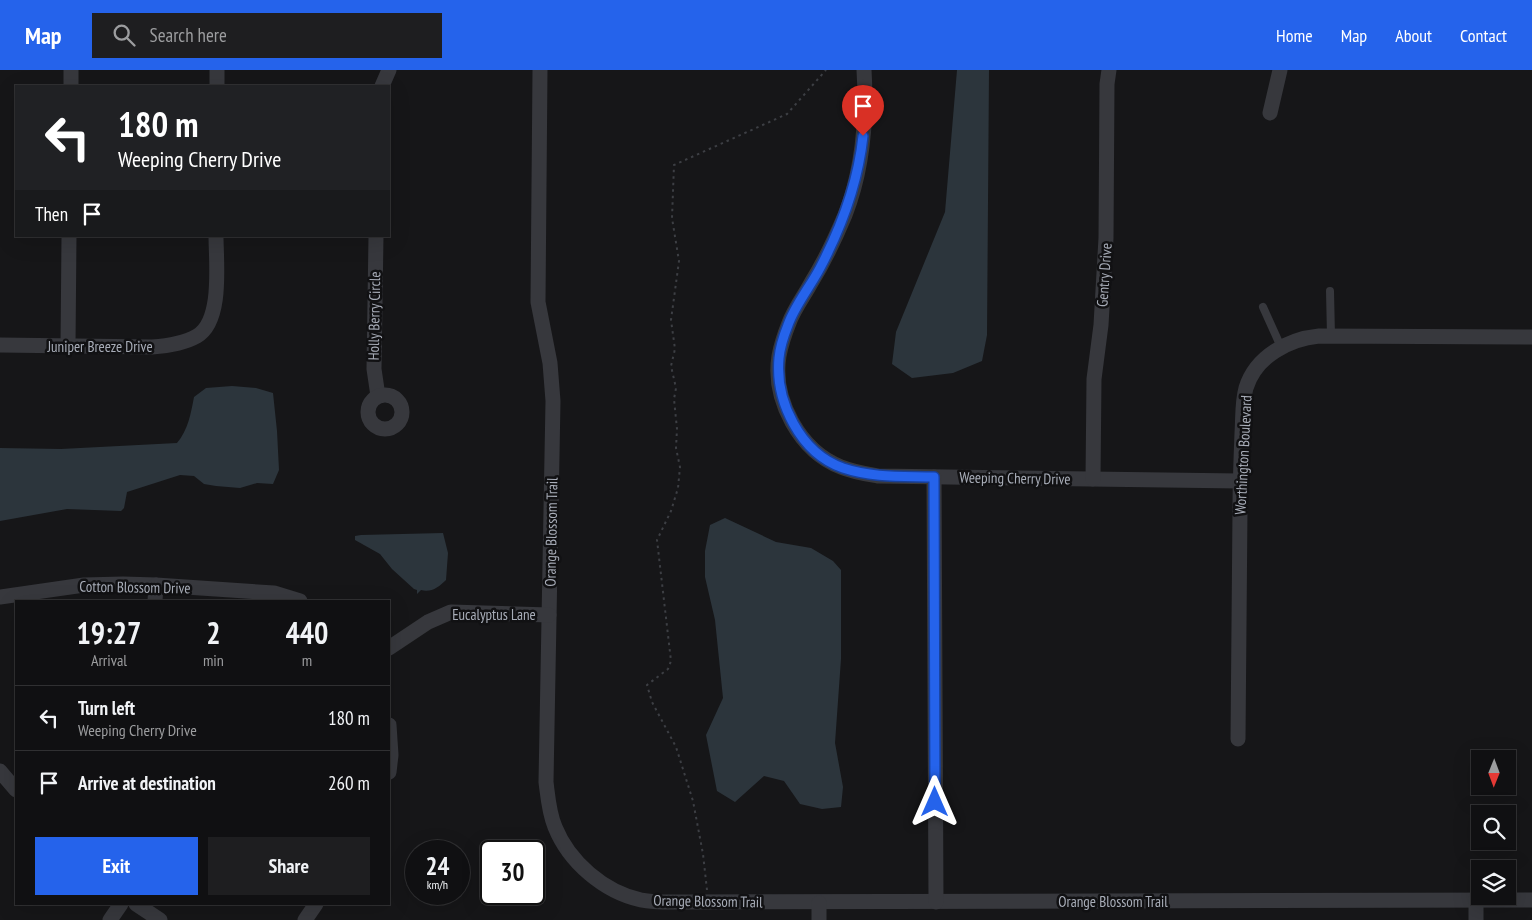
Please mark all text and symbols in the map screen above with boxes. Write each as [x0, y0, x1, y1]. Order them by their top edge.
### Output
search box [92, 13, 442, 58]
text: Map [25, 20, 62, 51]
icon: search [110, 21, 138, 49]
text: Search here [150, 23, 227, 47]
text: Home [1276, 24, 1313, 47]
text: Map [1341, 24, 1367, 47]
text: About [1395, 24, 1432, 47]
text: Contact [1460, 24, 1507, 47]
pin [842, 85, 884, 136]
icon: arrive [849, 92, 877, 120]
text: 180 m [118, 101, 199, 147]
icon: left [35, 105, 100, 170]
text: Weeping Cherry Drive [118, 145, 281, 173]
icon: arrive [78, 200, 106, 228]
text: Then [35, 202, 68, 226]
street label: Gentry Drive [1092, 242, 1116, 308]
street label: Holly Berry Circle [364, 271, 384, 361]
street label: Juniper Breeze Drive [46, 337, 153, 356]
street label: Worthington Boulevard [1230, 395, 1256, 515]
street label: Weeping Cherry Drive [959, 468, 1071, 488]
street label: Orange Blossom Trail [541, 477, 561, 587]
street label: Cotton Blossom Drive [79, 577, 191, 597]
street label: Eucalyptus Lane [452, 605, 536, 624]
text: 19:27 [77, 613, 141, 652]
text: 2 [206, 613, 221, 652]
text: 440 [285, 613, 328, 652]
text: Arrival [91, 650, 127, 670]
text: min [203, 650, 224, 670]
text: m [302, 650, 312, 670]
text: Turn left [78, 696, 135, 720]
icon: left [35, 704, 63, 732]
text: 180 m [328, 706, 370, 730]
text: Weeping Cherry Drive [78, 720, 197, 740]
north arrow [1471, 750, 1516, 795]
map controls [1471, 750, 1516, 905]
icon: arrive [35, 769, 63, 797]
text: Arrive at destination [78, 771, 216, 795]
text: 260 m [328, 771, 370, 795]
position arrow [908, 775, 960, 827]
button: search [1471, 805, 1516, 850]
button: Exit [35, 837, 198, 895]
button: Share [208, 837, 370, 895]
speed limit sign: 30 [480, 840, 545, 905]
text: 24 [426, 850, 449, 882]
button: layers [1471, 860, 1516, 905]
text: km/h [427, 877, 448, 892]
street label: Orange Blossom Trail [653, 891, 763, 911]
street label: Orange Blossom Trail [1058, 892, 1168, 911]

